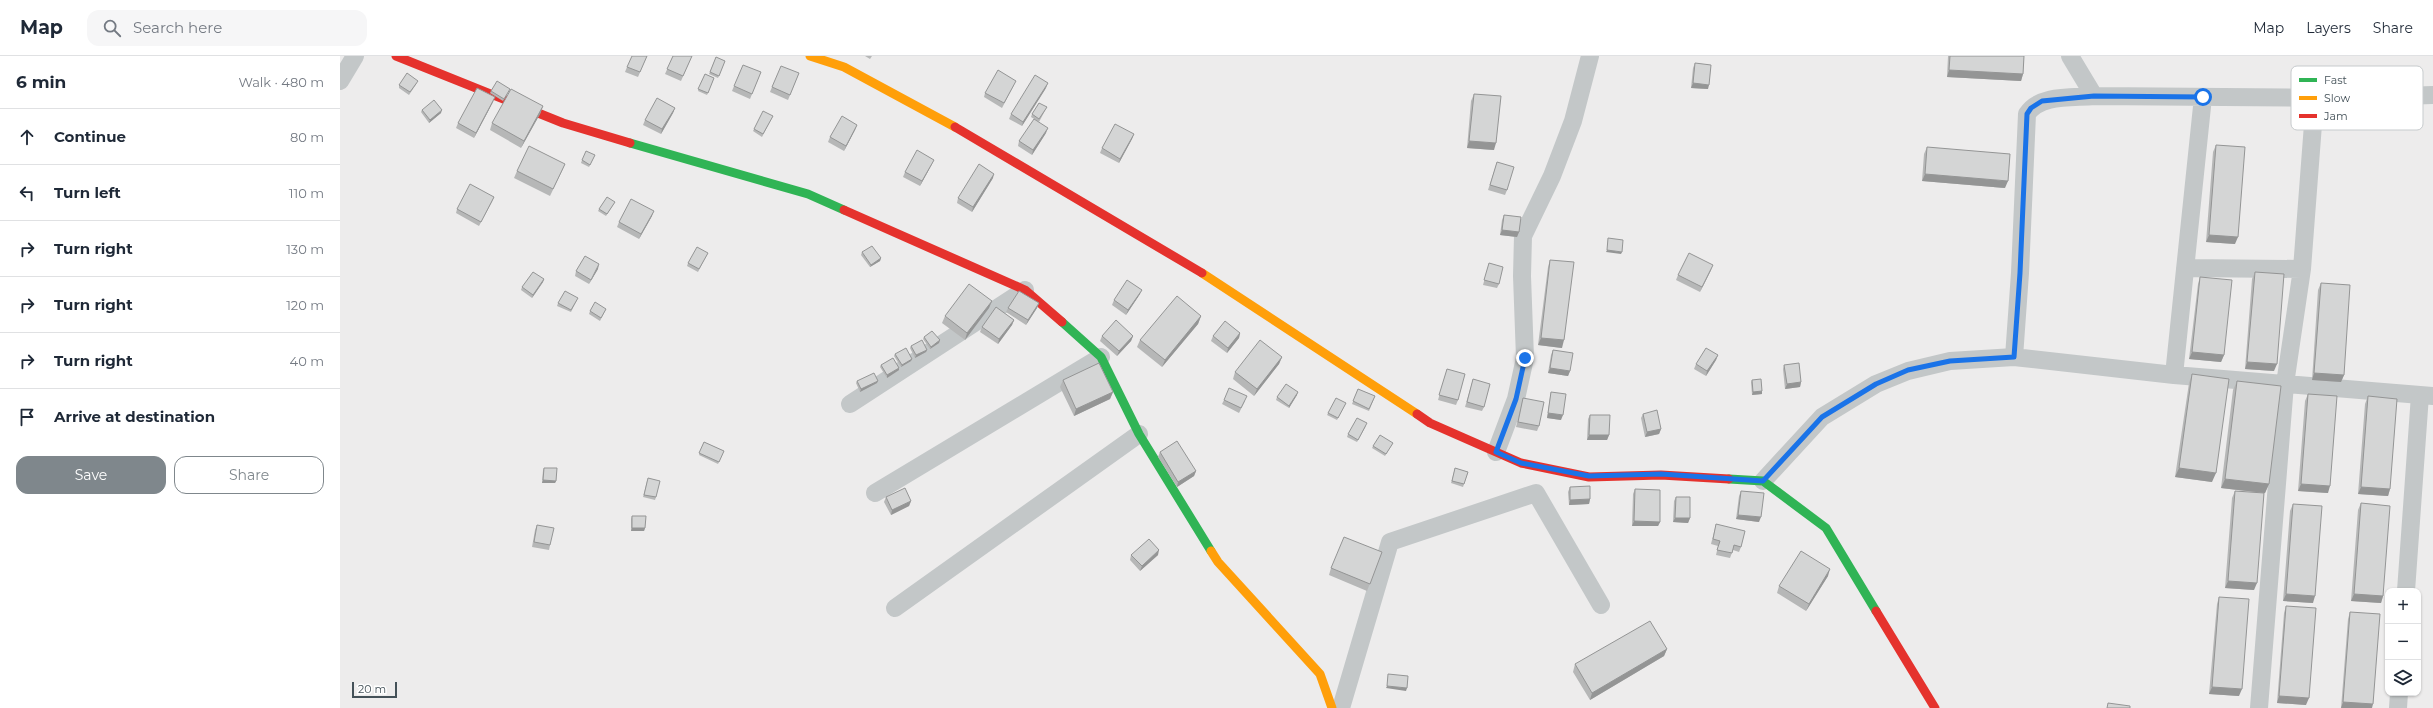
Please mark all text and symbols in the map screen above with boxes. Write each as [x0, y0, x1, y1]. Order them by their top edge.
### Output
search box [87, 10, 367, 46]
text: Map [20, 16, 63, 39]
icon: search [101, 17, 123, 39]
text: Search here [133, 18, 222, 37]
text: Map [2253, 19, 2284, 37]
text: Layers [2306, 19, 2351, 37]
text: Share [2373, 19, 2413, 37]
legend [2291, 66, 2423, 130]
text: 6 min [16, 72, 66, 92]
text: Fast [2324, 73, 2348, 87]
text: Walk · 480 m [238, 74, 324, 90]
route start [2194, 88, 2212, 106]
text: Slow [2324, 91, 2350, 105]
text: Jam [2323, 109, 2348, 123]
icon: ahead [16, 126, 38, 148]
text: Continue [54, 127, 126, 146]
text: 80 m [290, 129, 324, 145]
icon: left [16, 182, 38, 204]
text: Turn left [54, 183, 121, 202]
text: 110 m [289, 185, 324, 201]
icon: right [16, 238, 38, 260]
text: Turn right [54, 239, 133, 258]
text: 130 m [286, 241, 324, 257]
icon: right [16, 294, 38, 316]
text: Turn right [54, 295, 133, 314]
text: 120 m [286, 297, 324, 313]
route end [1516, 349, 1534, 367]
icon: right [16, 350, 38, 372]
text: Turn right [54, 351, 133, 370]
text: 40 m [290, 353, 324, 369]
icon: arrive [16, 406, 38, 428]
text: Arrive at destination [54, 407, 215, 426]
button: Save [16, 456, 166, 494]
button: Share [174, 456, 324, 494]
map controls [2385, 588, 2421, 696]
button: + [2385, 588, 2421, 624]
button: − [2385, 624, 2421, 660]
button: layers [2385, 660, 2421, 696]
scale bar [352, 680, 397, 699]
text: 20 m [358, 682, 386, 696]

